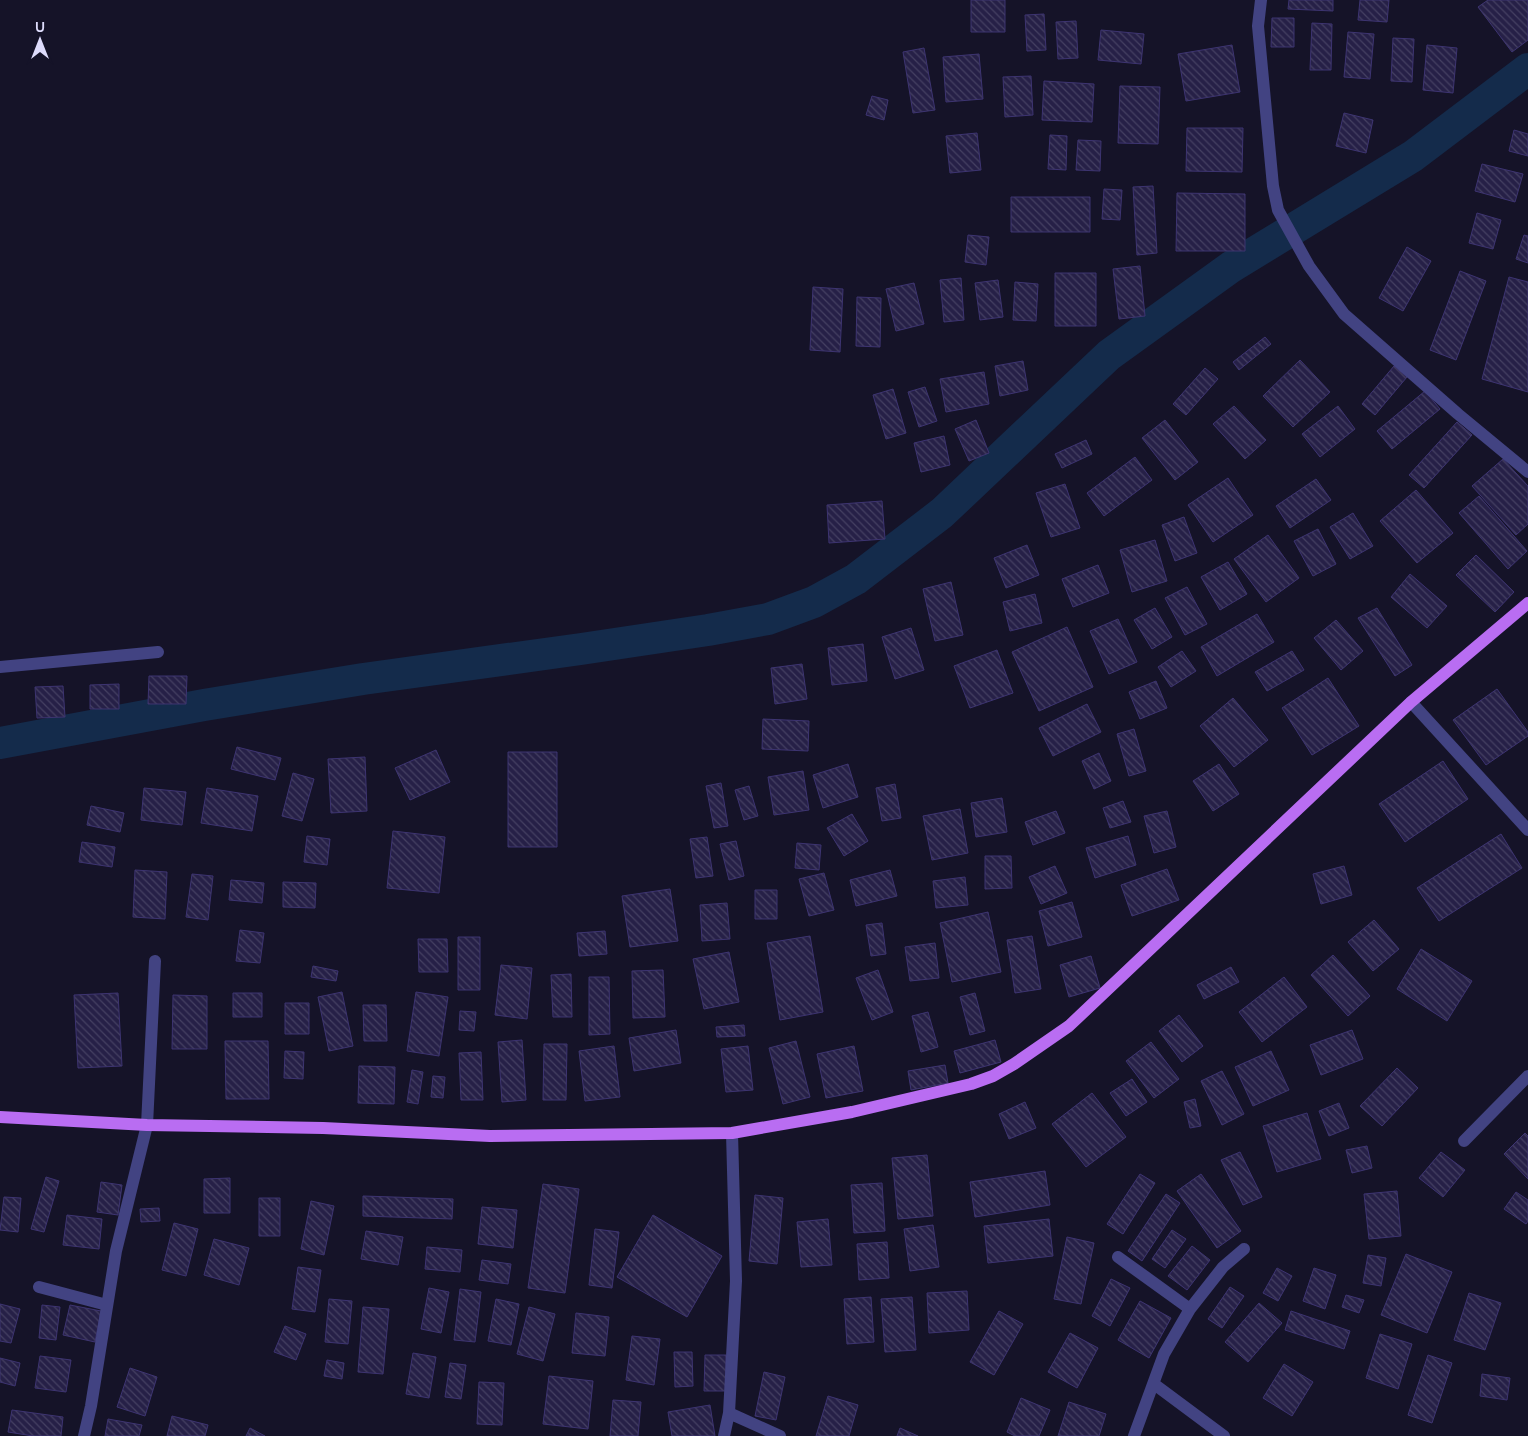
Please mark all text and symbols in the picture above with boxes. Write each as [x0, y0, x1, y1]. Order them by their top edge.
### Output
north arrow [15, 15, 65, 65]
text: U [35, 18, 45, 36]

